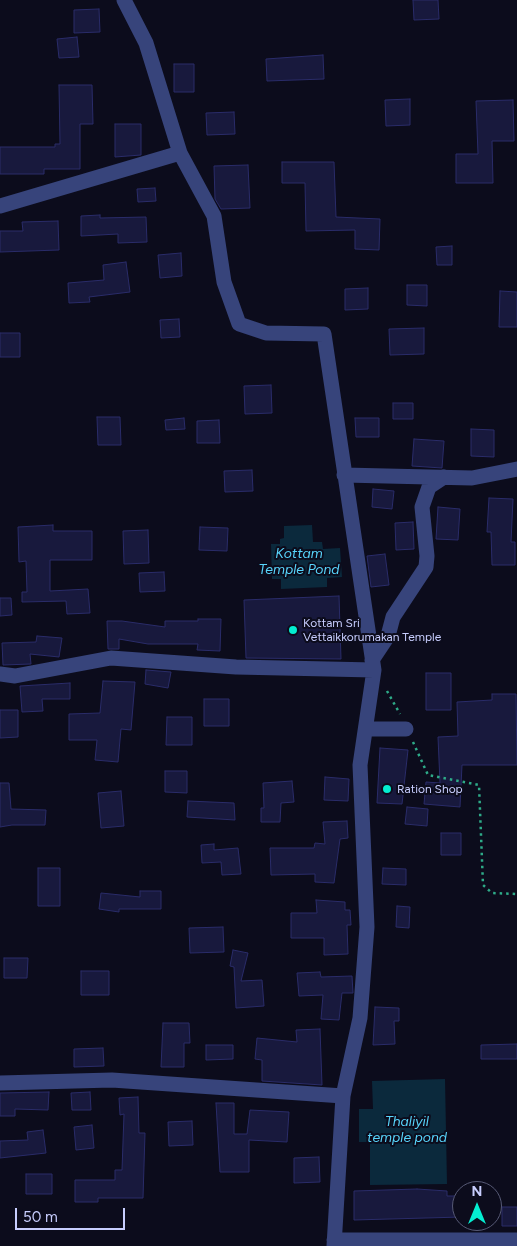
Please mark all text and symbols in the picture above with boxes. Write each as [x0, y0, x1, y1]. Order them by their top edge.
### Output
water label: Kottam Temple Pond [258, 546, 340, 578]
place label: Kottam Sri Vettaikkorumakan Temple [303, 616, 441, 644]
marker: Kottam Sri Vettaikkorumakan Temple [287, 624, 299, 636]
place label: Ration Shop [397, 782, 463, 796]
marker: Ration Shop [381, 783, 393, 795]
water label: Thaliyil temple pond [367, 1114, 447, 1146]
north arrow [452, 1181, 502, 1231]
text: N [472, 1183, 482, 1200]
scale bar [18, 1198, 128, 1230]
text: 50 m [23, 1208, 58, 1226]

